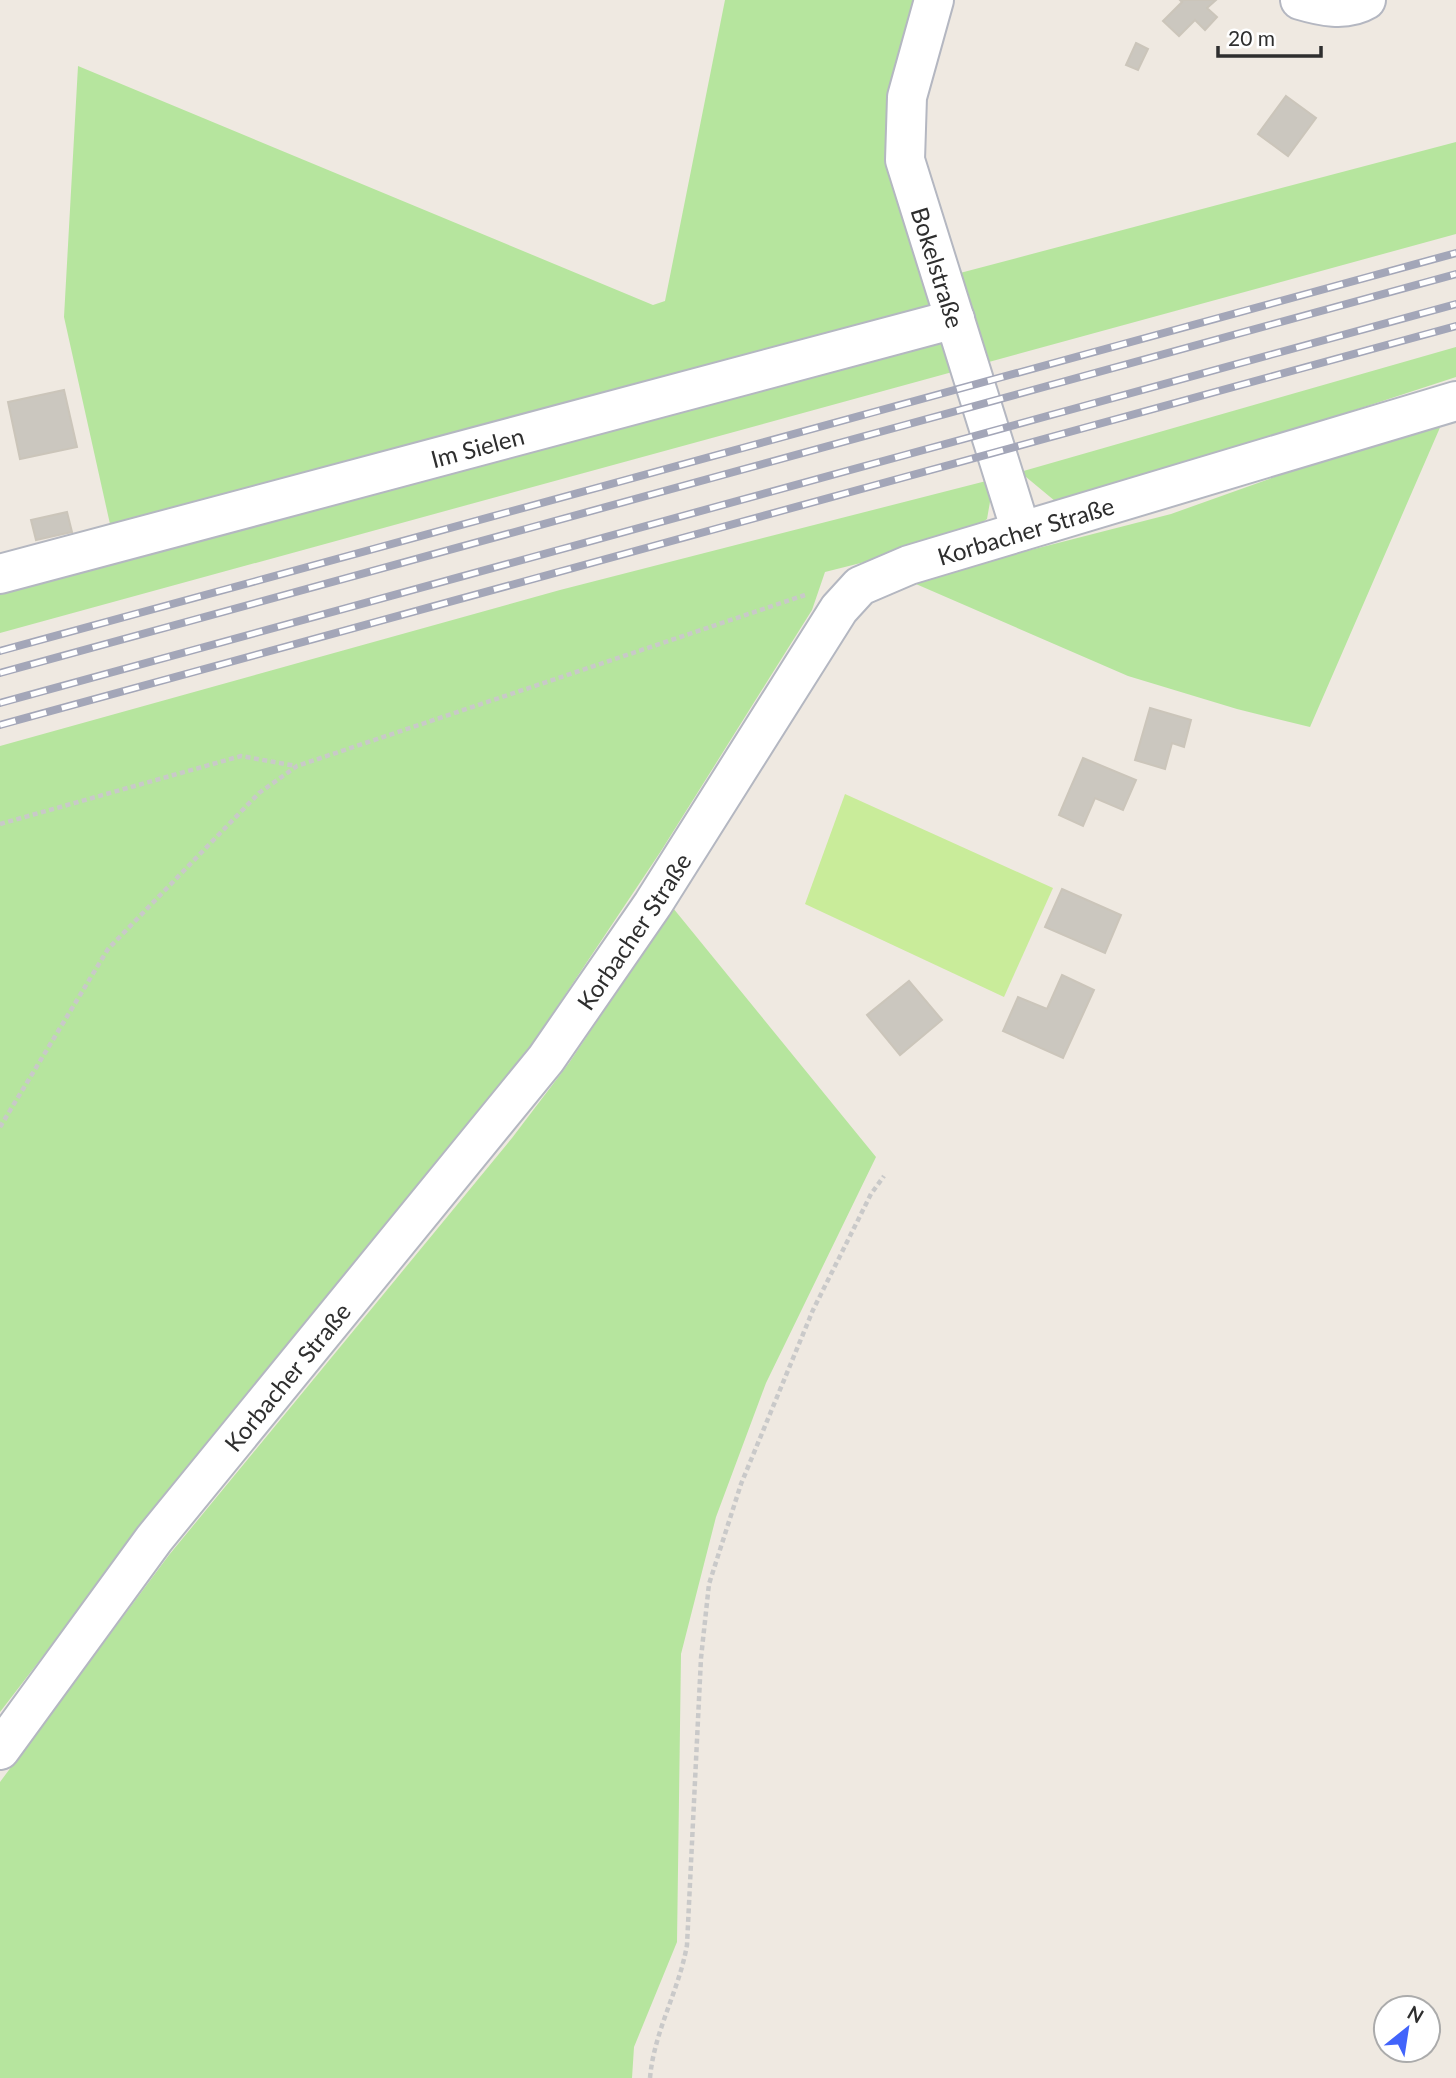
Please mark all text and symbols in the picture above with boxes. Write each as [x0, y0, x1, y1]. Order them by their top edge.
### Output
scale bar [1218, 14, 1321, 58]
text: 20 m [1228, 25, 1275, 50]
street label: Bokelstraße [906, 203, 971, 331]
street label: Im Sielen [427, 420, 527, 473]
street label: Korbacher Straße [934, 490, 1117, 570]
street label: Korbacher Straße [570, 847, 696, 1015]
street label: Korbacher Straße [218, 1297, 356, 1457]
north arrow [1372, 1994, 1442, 2064]
text: N [1404, 2000, 1428, 2027]

